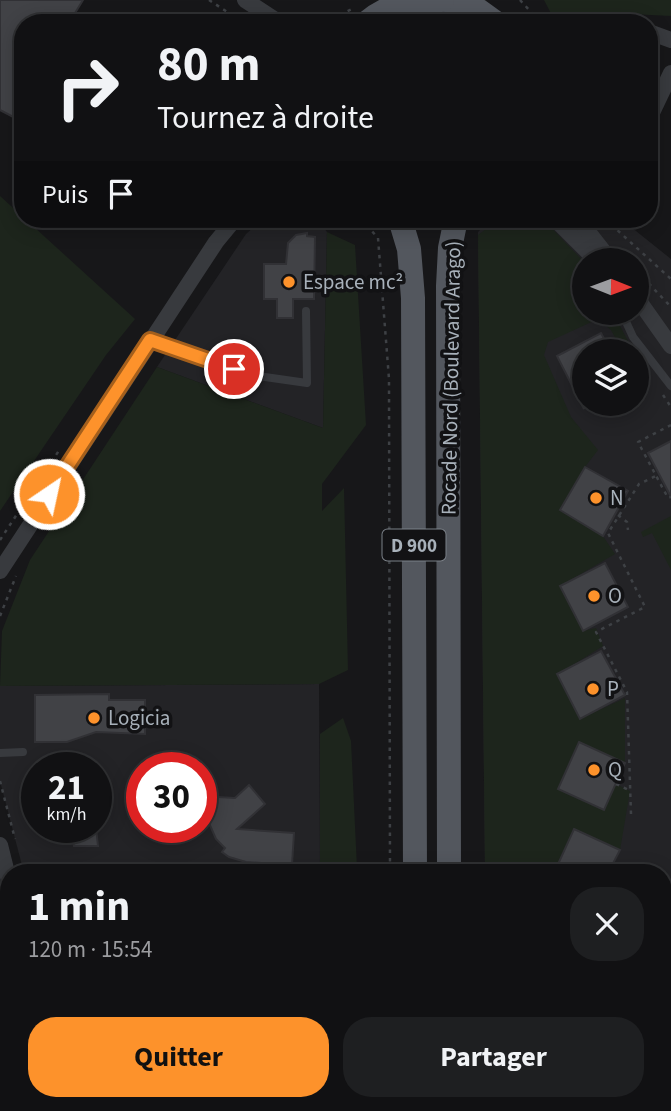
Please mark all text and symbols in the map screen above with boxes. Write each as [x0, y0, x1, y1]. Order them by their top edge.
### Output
text: 80 m [157, 30, 261, 100]
icon: right [42, 42, 133, 133]
text: Tournez à droite [157, 95, 374, 141]
icon: arrive [102, 175, 140, 213]
text: Puis [42, 176, 88, 213]
street label: Rocade Nord (Boulevard Arago) [434, 241, 468, 515]
north arrow [572, 248, 649, 326]
map controls [572, 248, 649, 416]
place label: Espace mc² [303, 267, 403, 297]
marker: Espace mc² [281, 274, 297, 290]
pin [204, 339, 264, 399]
button: layers [572, 339, 649, 416]
icon: arrive [215, 350, 253, 388]
position arrow [12, 457, 86, 531]
place label: N [610, 483, 624, 513]
marker: N [588, 490, 604, 506]
road number: D 900 [382, 530, 446, 560]
place label: O [608, 581, 622, 611]
marker: O [586, 588, 602, 604]
place label: P [607, 674, 619, 704]
marker: P [585, 681, 601, 697]
place label: Logicia [108, 703, 170, 733]
marker: Logicia [86, 710, 102, 726]
speed limit sign: 30 [126, 752, 217, 843]
place label: Q [608, 755, 622, 785]
marker: Q [586, 762, 602, 778]
text: 21 [48, 763, 85, 813]
text: km/h [47, 802, 86, 827]
text: 1 min [28, 877, 130, 937]
button: close [570, 887, 644, 961]
text: 120 m · 15:54 [28, 933, 152, 966]
button: Quitter [28, 1017, 329, 1097]
button: Partager [343, 1017, 644, 1097]

